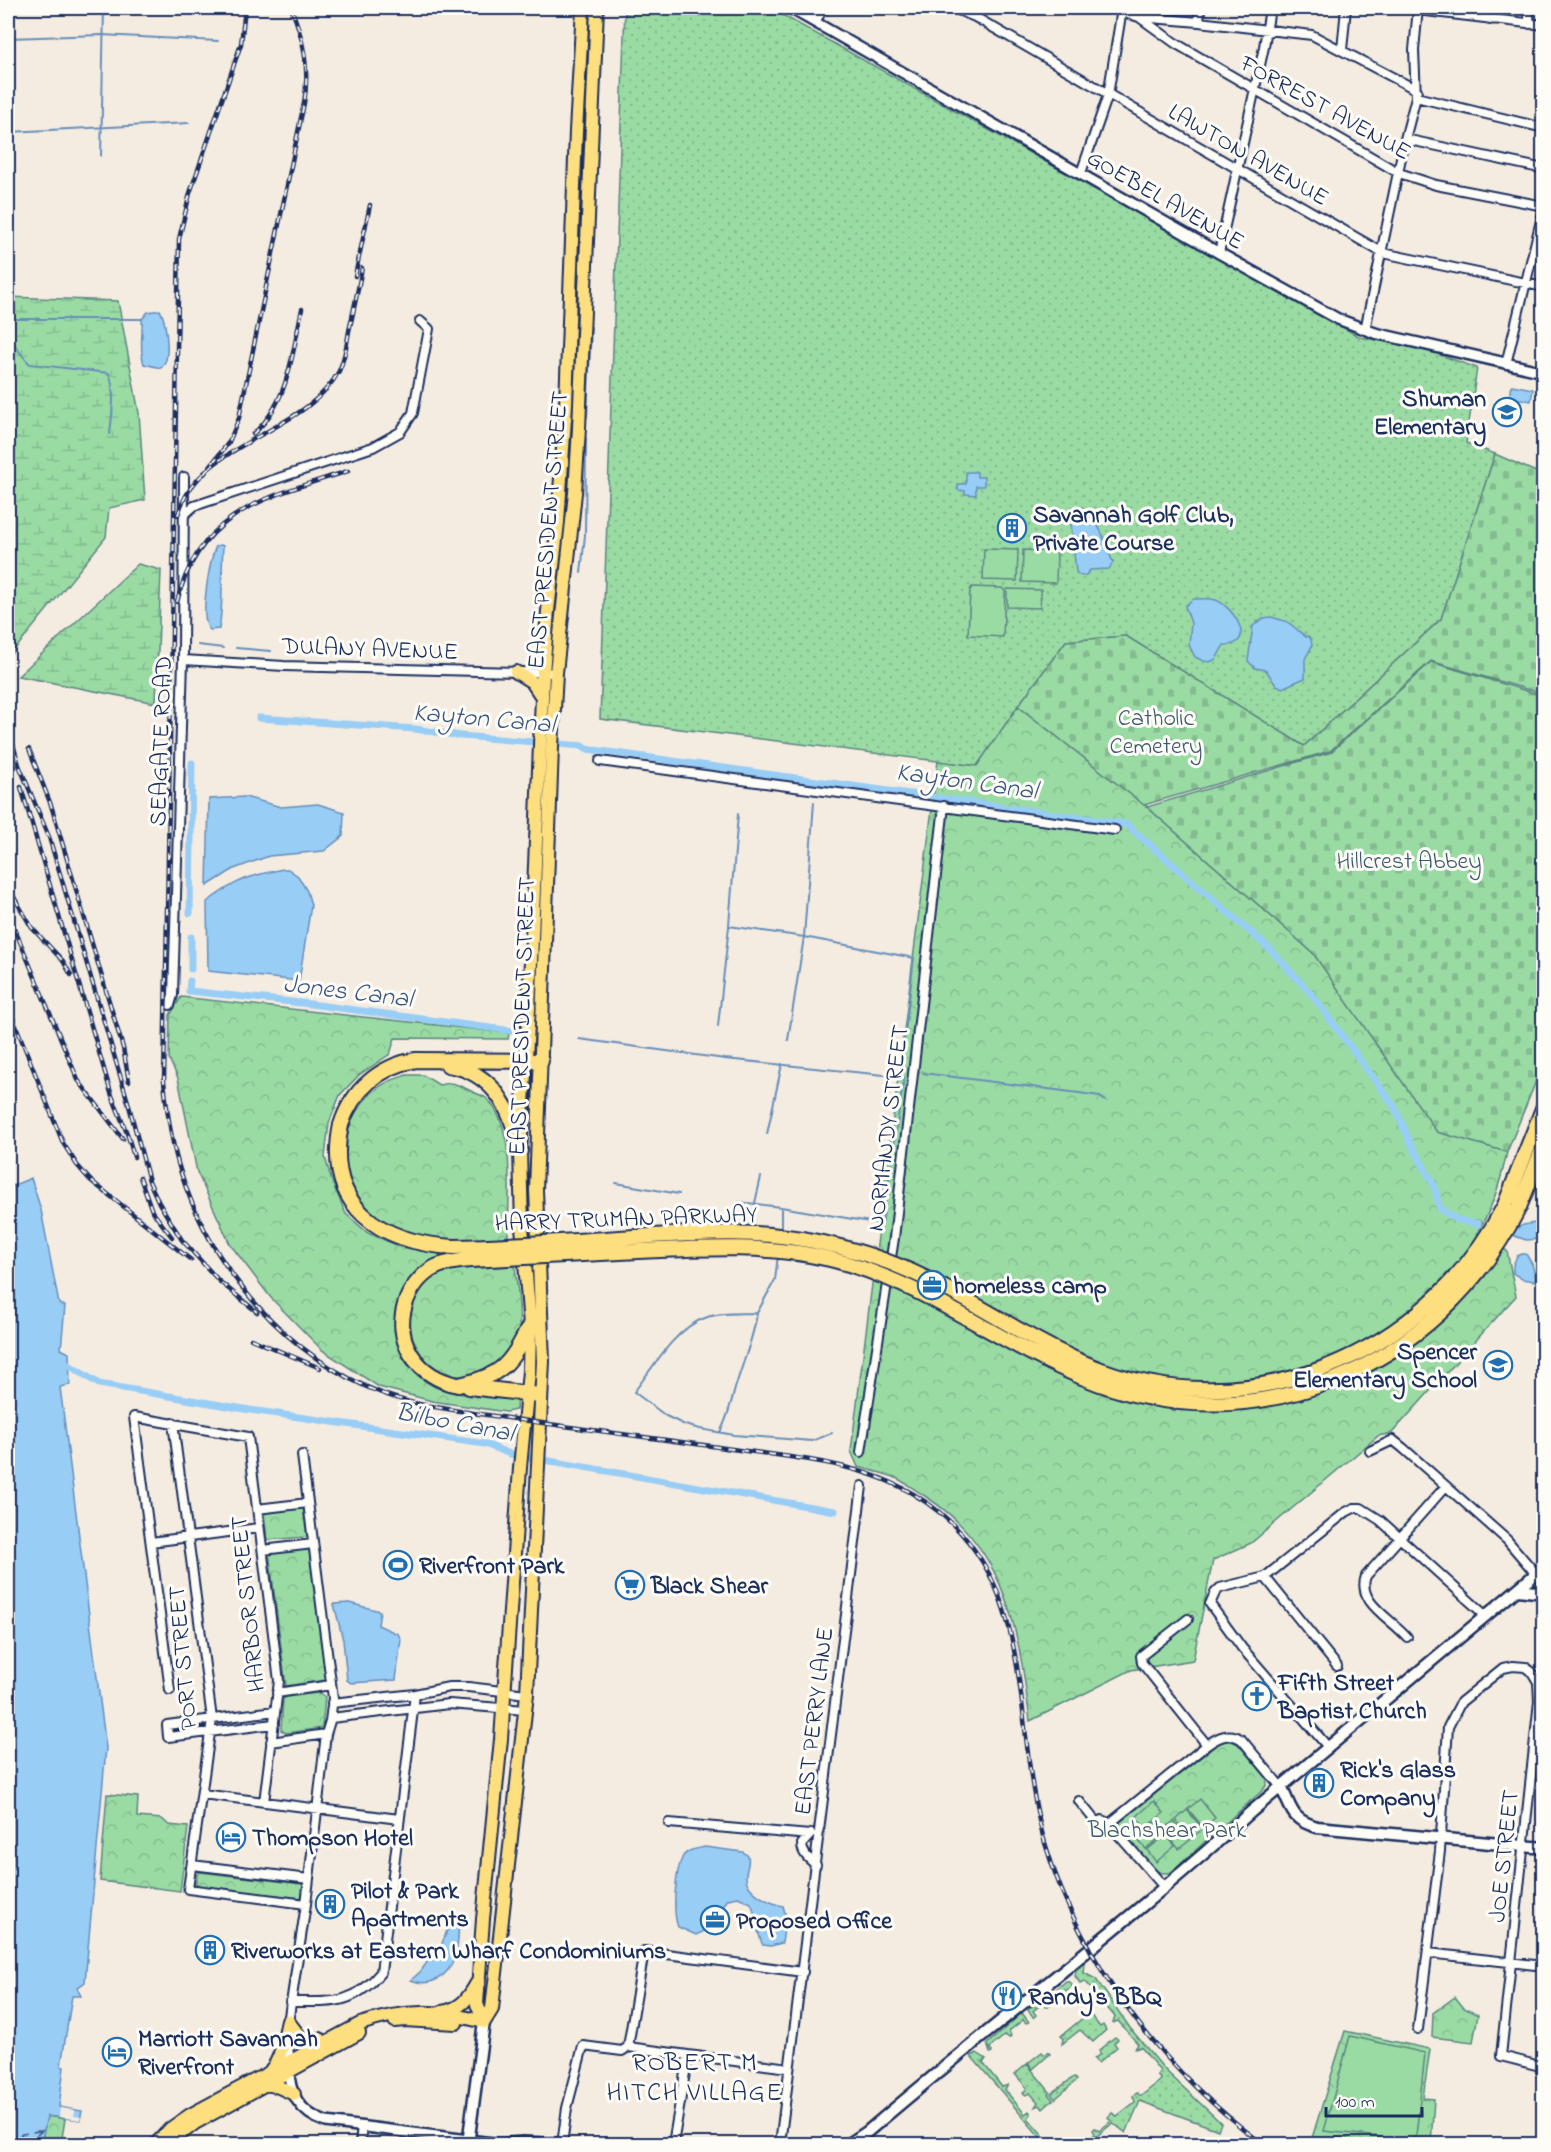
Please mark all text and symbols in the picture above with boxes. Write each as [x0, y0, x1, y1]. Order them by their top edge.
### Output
street label: FORREST AVENUE [1232, 47, 1417, 171]
street label: LAWTON AVENUE [1161, 96, 1335, 216]
street label: GOEBEL AVENUE [1079, 142, 1250, 261]
place label: Shuman Elementary [1374, 383, 1486, 447]
street label: EAST PRESIDENT STREET [520, 389, 579, 671]
school or university icon: Shuman Elementary [1491, 396, 1523, 428]
place label: Savannah Golf Club, Private Course [1033, 499, 1233, 562]
building icon: Savannah Golf Club, Private Course [996, 512, 1028, 544]
street label: DULANY AVENUE [280, 630, 459, 671]
street label: SEAGATE ROAD [142, 655, 183, 827]
water label: Kayton Canal [411, 695, 559, 745]
park label: Catholic Cemetery [1110, 702, 1202, 766]
water label: Kayton Canal [894, 754, 1042, 812]
park label: Hillcrest Abbey [1337, 845, 1481, 881]
street label: EAST PRESIDENT STREET [501, 876, 546, 1156]
water label: Jones Canal [281, 966, 417, 1020]
street label: NORMANDY STREET [859, 1023, 920, 1233]
street label: HARRY TRUMAN PARKWAY [494, 1198, 758, 1243]
office icon: homeless camp [916, 1269, 948, 1301]
place label: homeless camp [953, 1270, 1107, 1305]
place label: Spencer Elementary School [1293, 1336, 1478, 1400]
school or university icon: Spencer Elementary School [1482, 1349, 1514, 1381]
water label: Bilbo Canal [392, 1394, 519, 1455]
street label: HARBOR STREET [223, 1514, 276, 1694]
sports icon: Riverfront Park [382, 1549, 414, 1581]
place label: Riverfront Park [419, 1550, 565, 1585]
supermarket icon: Black Shear [614, 1569, 646, 1601]
place label: Black Shear [650, 1570, 768, 1605]
street label: PORT STREET [161, 1584, 208, 1732]
street label: EAST PERRY LANE [787, 1625, 844, 1817]
place label: Fifth Street Baptist Church [1277, 1667, 1427, 1730]
church icon: Fifth Street Baptist Church [1241, 1680, 1273, 1712]
place label: Rick's Glass Company [1340, 1754, 1456, 1818]
building icon: Rick's Glass Company [1303, 1767, 1335, 1799]
street label: JOE STREET [1481, 1788, 1530, 1924]
park label: Blachshear Park [1087, 1814, 1246, 1849]
hotel icon: Thompson Hotel [215, 1821, 247, 1853]
place label: Thompson Hotel [252, 1822, 413, 1857]
place label: Pilot & Park Apartments [351, 1875, 469, 1938]
building icon: Pilot & Park Apartments [314, 1888, 346, 1920]
office icon: Proposed Office [699, 1904, 731, 1936]
place label: Proposed Office [736, 1905, 893, 1940]
building icon: Riverworks at Eastern Wharf Condominiums [194, 1934, 226, 1966]
place label: Riverworks at Eastern Wharf Condominiums [231, 1935, 666, 1970]
restaurant icon: Randy's BBQ [991, 1980, 1023, 2012]
place label: Randy's BBQ [1028, 1981, 1163, 2017]
place label: Marriott Savannah Riverfront [138, 2023, 318, 2086]
hotel icon: Marriott Savannah Riverfront [101, 2036, 133, 2068]
district label: ROBERT M HITCH VILLAGE [606, 2045, 784, 2113]
scale bar [1326, 2080, 1422, 2118]
text: 100 m [1335, 2090, 1375, 2116]

